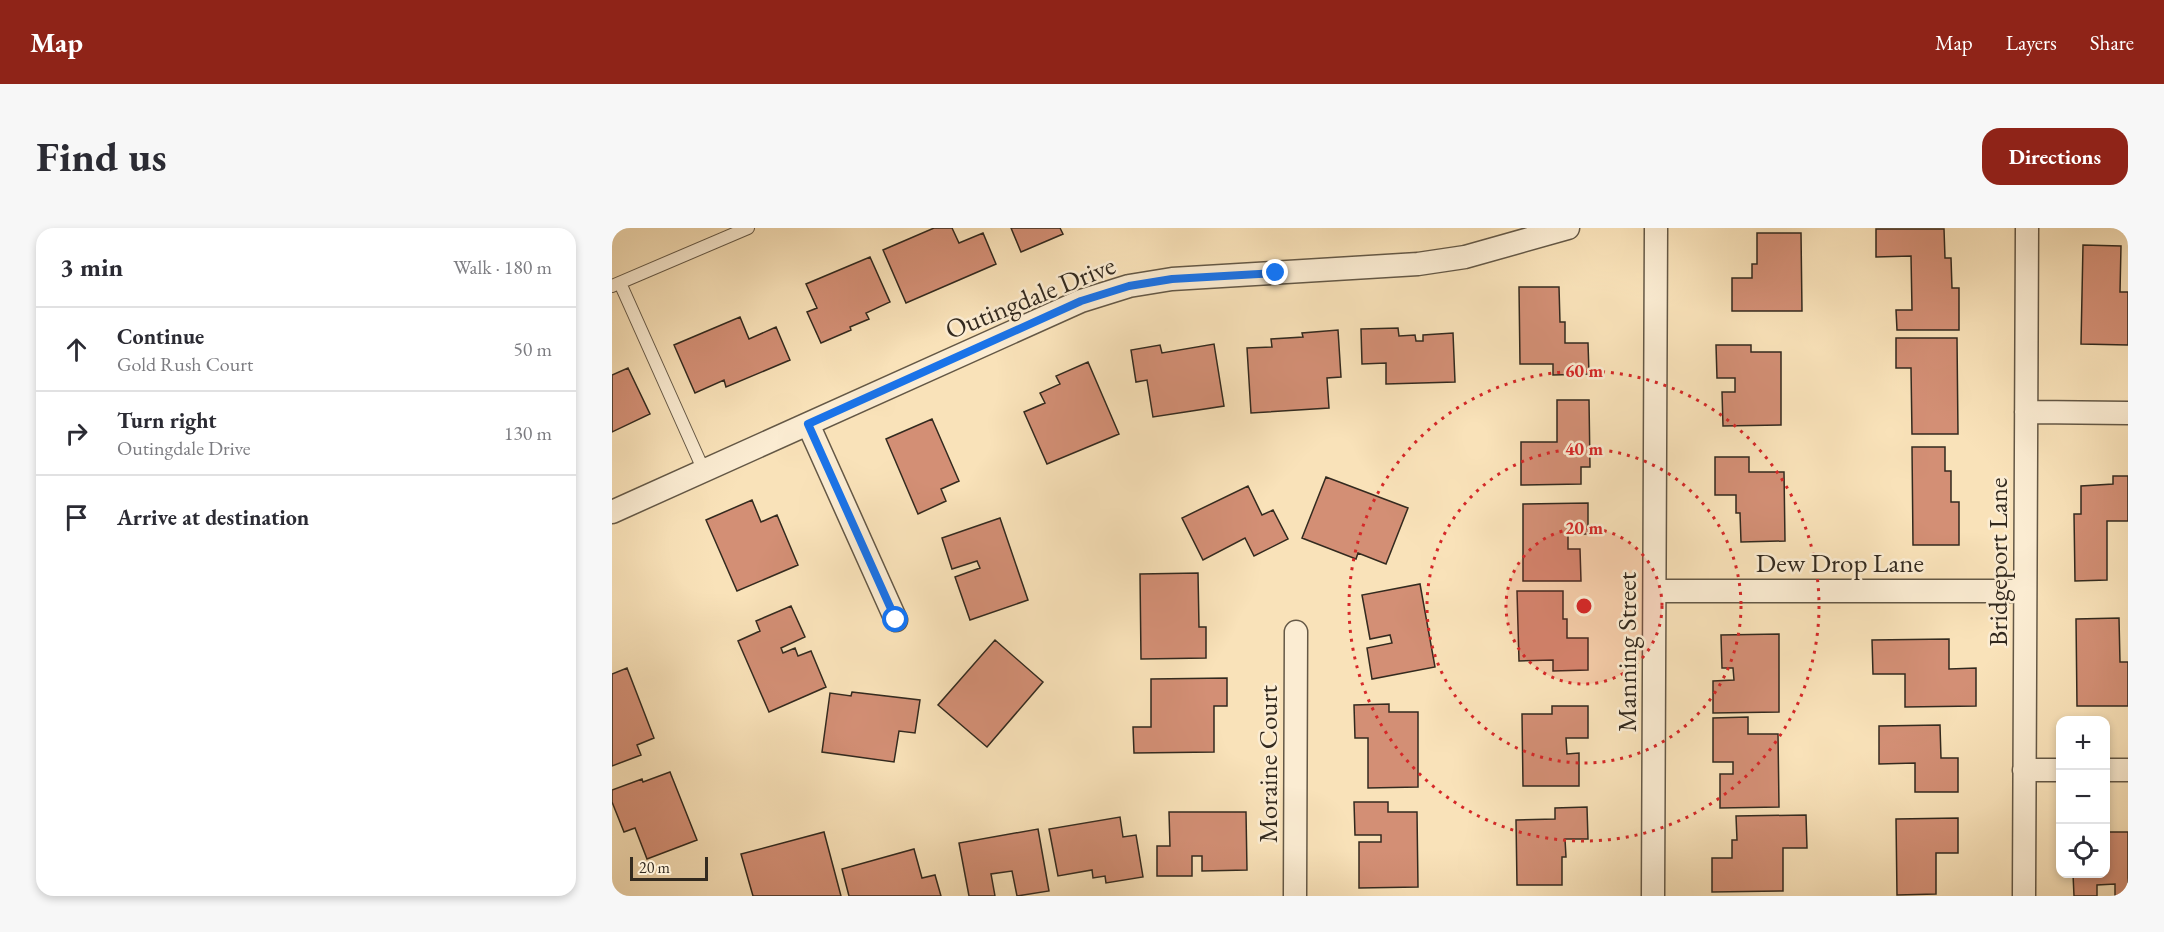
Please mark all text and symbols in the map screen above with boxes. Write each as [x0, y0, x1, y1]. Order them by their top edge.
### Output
text: Map [30, 24, 83, 60]
text: Map [1935, 29, 1973, 56]
text: Layers [2006, 29, 2057, 56]
text: Share [2090, 29, 2134, 56]
button: Directions [1982, 128, 2128, 185]
text: Find us [36, 129, 167, 184]
street label: Outingdale Drive [940, 247, 1120, 347]
text: 3 min [60, 250, 123, 284]
text: Walk · 180 m [453, 254, 552, 280]
route end [1262, 259, 1288, 285]
text: Continue [117, 322, 204, 351]
icon: ahead [60, 333, 93, 366]
text: 50 m [513, 336, 552, 362]
text: Gold Rush Court [117, 351, 253, 377]
text: 60 m [1565, 359, 1603, 382]
text: Turn right [117, 406, 216, 435]
icon: right [60, 417, 93, 450]
text: 130 m [504, 420, 552, 446]
text: Outingdale Drive [117, 435, 251, 461]
text: 40 m [1565, 437, 1603, 460]
street label: Bridgeport Lane [1980, 477, 2015, 647]
icon: arrive [60, 501, 93, 534]
text: Arrive at destination [117, 503, 309, 532]
text: 20 m [1565, 516, 1603, 539]
street label: Dew Drop Lane [1756, 545, 1924, 580]
street label: Manning Street [1609, 571, 1644, 732]
centre of rings [1574, 596, 1594, 616]
route start [882, 606, 908, 632]
street label: Moraine Court [1250, 684, 1285, 843]
map controls [2056, 716, 2110, 878]
button: + [2056, 716, 2110, 770]
button: − [2056, 770, 2110, 824]
button: locate [2056, 824, 2110, 878]
scale bar [630, 854, 708, 882]
text: 20 m [639, 857, 670, 878]

